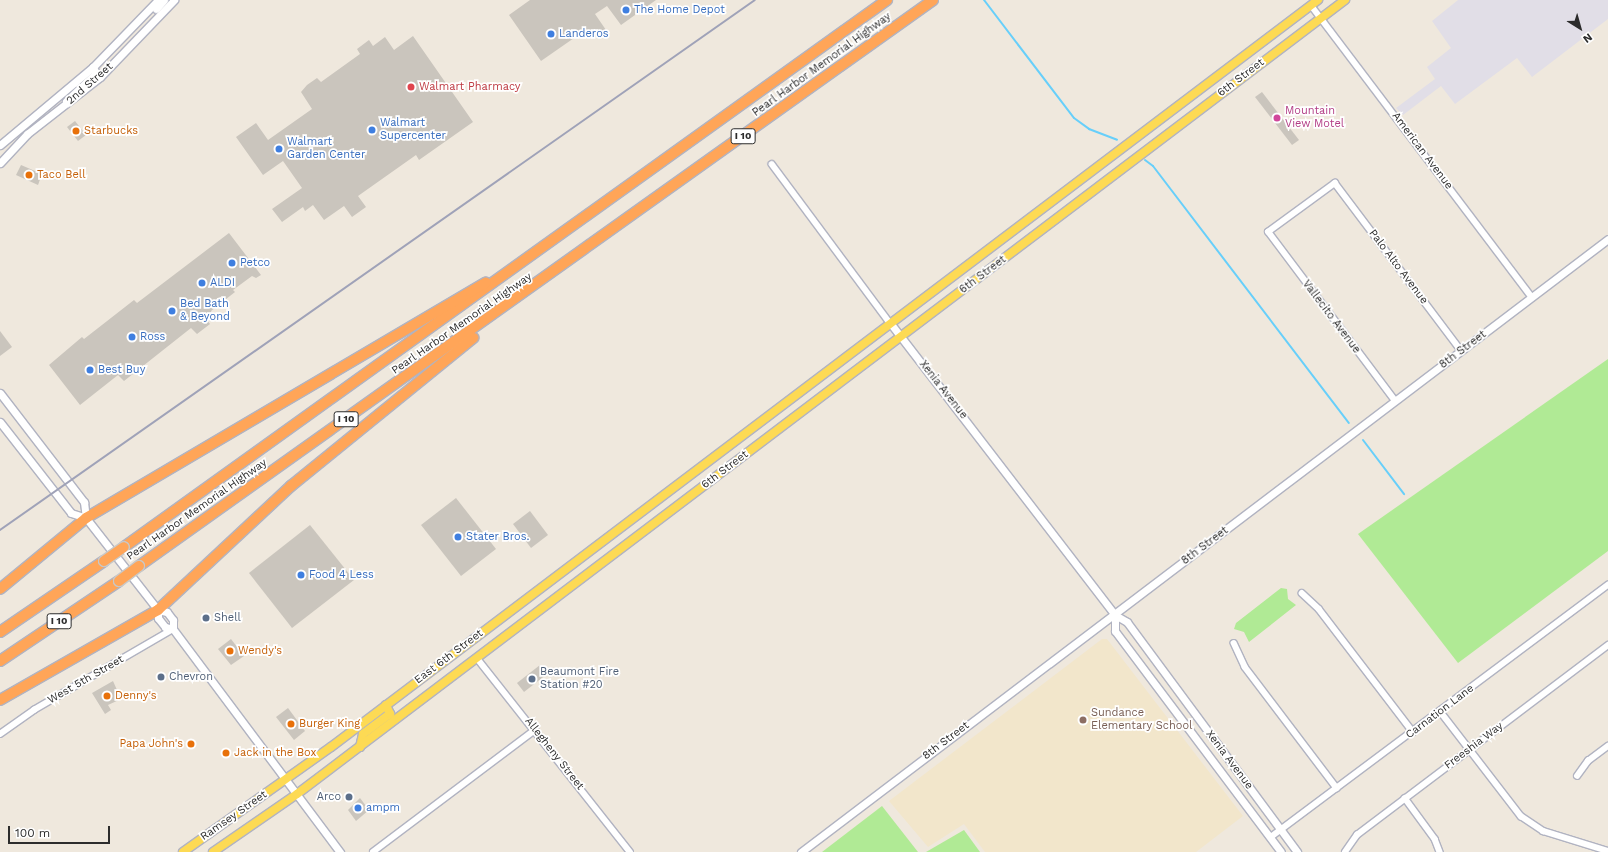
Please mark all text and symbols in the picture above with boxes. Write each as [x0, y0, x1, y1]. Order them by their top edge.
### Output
place label: The Home Depot [634, 3, 725, 17]
marker: The Home Depot [621, 5, 631, 15]
north arrow [1560, 8, 1600, 48]
street label: Pearl Harbor Memorial Highway [750, 10, 894, 120]
place label: Landeros [559, 27, 609, 41]
marker: Landeros [546, 29, 556, 39]
text: N [1580, 30, 1595, 46]
street label: 6th Street [1215, 56, 1267, 100]
street label: 2nd Street [64, 60, 116, 108]
place label: Walmart Pharmacy [419, 80, 521, 94]
marker: Walmart Pharmacy [406, 82, 416, 92]
place label: Mountain View Motel [1285, 105, 1344, 131]
street label: American Avenue [1389, 110, 1455, 192]
marker: Mountain View Motel [1272, 113, 1282, 123]
place label: Walmart Supercenter [380, 117, 446, 143]
place label: Starbucks [84, 124, 138, 138]
marker: Walmart Supercenter [367, 125, 377, 135]
marker: Starbucks [71, 126, 81, 136]
road number: I 10 [730, 128, 756, 144]
place label: Walmart Garden Center [287, 136, 365, 162]
marker: Walmart Garden Center [274, 144, 284, 154]
place label: Taco Bell [37, 168, 86, 182]
marker: Taco Bell [24, 170, 34, 180]
street label: Palo Alto Avenue [1365, 227, 1431, 307]
street label: 6th Street [957, 253, 1009, 297]
place label: Petco [240, 256, 270, 270]
marker: Petco [227, 258, 237, 268]
street label: Pearl Harbor Memorial Highway [389, 270, 535, 378]
place label: ALDI [210, 276, 235, 290]
marker: ALDI [197, 278, 207, 288]
street label: Vallecito Avenue [1299, 278, 1363, 356]
place label: Bed Bath & Beyond [180, 298, 230, 324]
marker: Bed Bath & Beyond [167, 306, 177, 316]
street label: 8th Street [1437, 328, 1489, 372]
place label: Ross [140, 330, 165, 344]
marker: Ross [127, 332, 137, 342]
street label: Xenia Avenue [916, 358, 970, 422]
place label: Best Buy [98, 363, 145, 377]
marker: Best Buy [85, 365, 95, 375]
road number: I 10 [333, 411, 359, 427]
street label: 6th Street [699, 448, 751, 492]
street label: Pearl Harbor Memorial Highway [124, 456, 270, 564]
street label: 8th Street [1179, 524, 1231, 568]
place label: Stater Bros. [466, 530, 530, 544]
marker: Stater Bros. [453, 532, 463, 542]
place label: Food 4 Less [309, 568, 374, 582]
marker: Food 4 Less [296, 570, 306, 580]
place label: Shell [214, 611, 241, 625]
road number: I 10 [46, 613, 72, 629]
marker: Shell [201, 613, 211, 623]
street label: East 6th Street [412, 627, 486, 687]
place label: Wendy's [238, 644, 282, 658]
marker: Wendy's [225, 646, 235, 656]
street label: West 5th Street [46, 653, 126, 707]
place label: Beaumont Fire Station #20 [540, 666, 619, 692]
place label: Chevron [169, 670, 213, 684]
marker: Chevron [156, 672, 166, 682]
marker: Beaumont Fire Station #20 [527, 674, 537, 684]
street label: Carnation Lane [1403, 682, 1477, 742]
place label: Denny's [115, 689, 157, 703]
marker: Denny's [102, 691, 112, 701]
place label: Sundance Elementary School [1091, 707, 1193, 733]
street label: Allegheny Street [522, 715, 586, 793]
marker: Sundance Elementary School [1078, 715, 1088, 725]
place label: Burger King [299, 717, 360, 731]
marker: Burger King [286, 719, 296, 729]
street label: 8th Street [920, 719, 972, 763]
street label: Freeshia Way [1442, 720, 1506, 772]
street label: Xenia Avenue [1202, 728, 1256, 792]
place label: Papa John's [119, 737, 183, 751]
marker: Papa John's [186, 739, 196, 749]
place label: Jack in the Box [234, 746, 317, 760]
marker: Jack in the Box [221, 748, 231, 758]
street label: Ramsey Street [198, 788, 270, 844]
place label: Arco [317, 790, 341, 804]
marker: Arco [344, 792, 354, 802]
place label: ampm [366, 801, 400, 815]
marker: ampm [353, 803, 363, 813]
scale bar [10, 818, 112, 844]
text: 100 m [15, 826, 50, 840]

